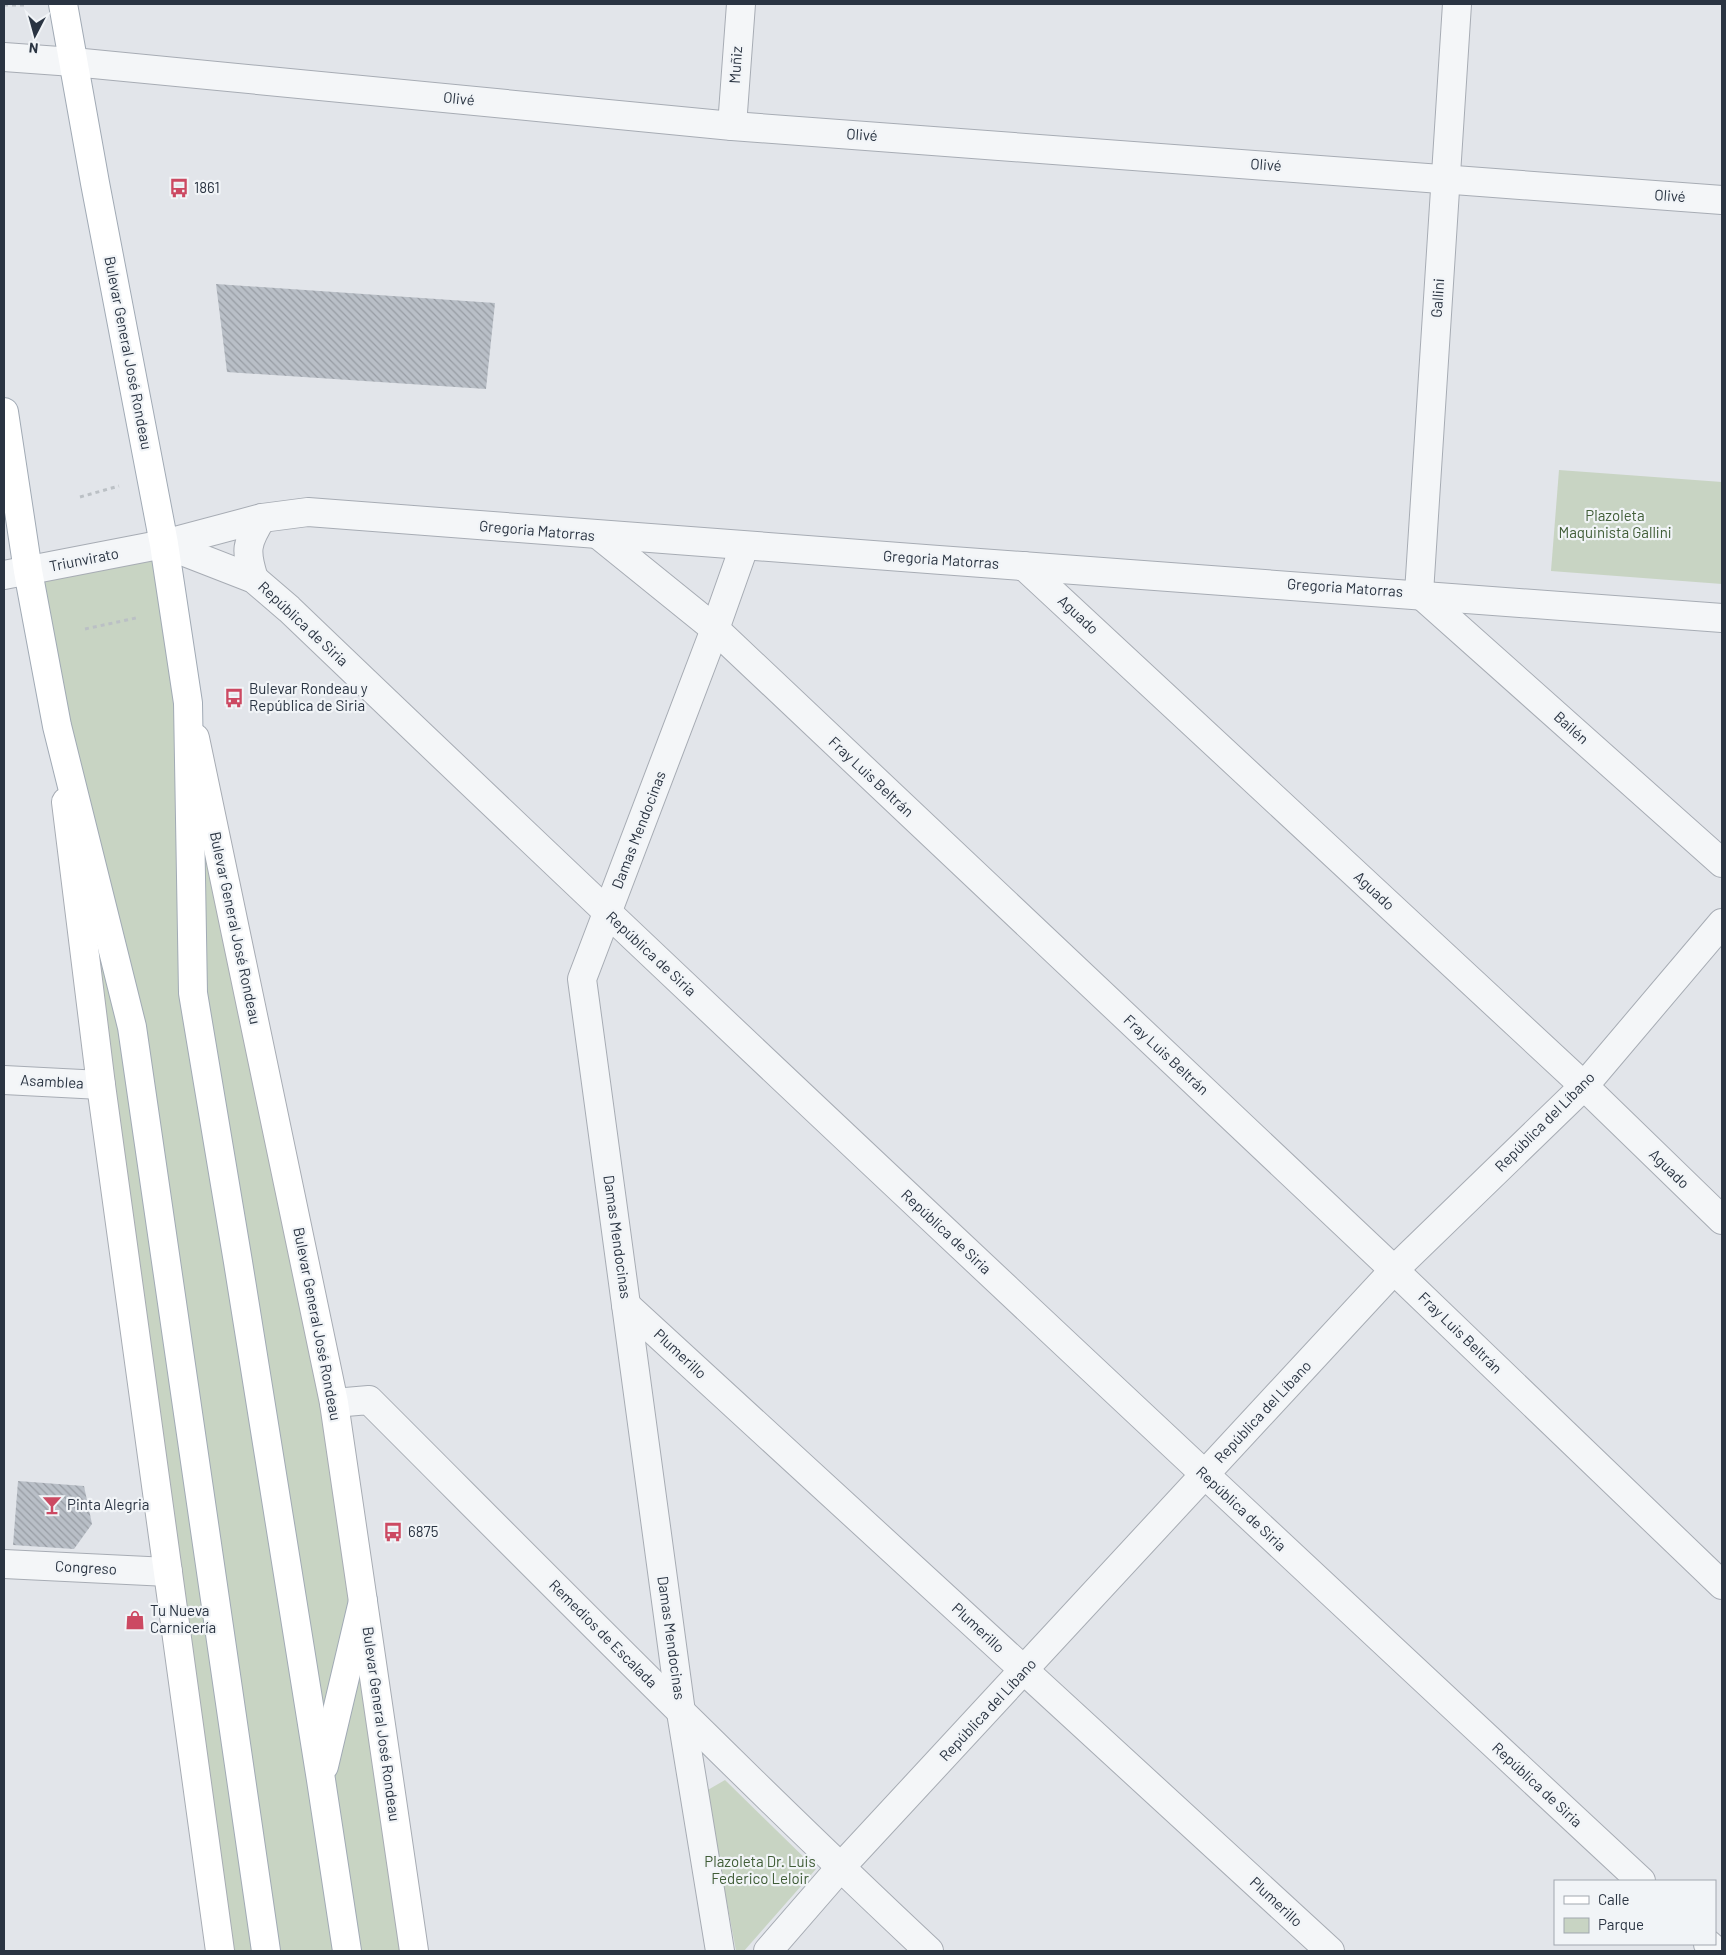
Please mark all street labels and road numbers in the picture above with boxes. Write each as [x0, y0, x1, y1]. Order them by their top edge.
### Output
street label: Muñiz [725, 45, 745, 84]
street label: Olivé [443, 87, 476, 109]
street label: Olivé [846, 124, 878, 144]
street label: Olivé [1250, 154, 1282, 174]
street label: Olivé [1654, 185, 1686, 205]
street label: Bulevar General José Rondeau [101, 255, 157, 451]
street label: Gallini [1427, 278, 1447, 318]
street label: Gregoria Matorras [478, 516, 596, 544]
street label: Triunvirato [48, 543, 120, 575]
street label: Gregoria Matorras [882, 546, 1000, 572]
street label: Gregoria Matorras [1286, 574, 1404, 600]
street label: República de Siria [255, 577, 352, 669]
street label: Aguado [1055, 591, 1103, 638]
street label: Bailén [1551, 707, 1593, 747]
street label: Fray Luis Beltrán [826, 732, 918, 820]
street label: Damas Mendocinas [607, 768, 669, 891]
street label: Bulevar General José Rondeau [207, 830, 265, 1026]
street label: Aguado [1351, 867, 1399, 914]
street label: República de Siria [603, 907, 700, 999]
street label: Fray Luis Beltrán [1121, 1010, 1213, 1098]
street label: República del Líbano [1491, 1068, 1598, 1175]
street label: Asamblea [20, 1070, 84, 1092]
street label: Aguado [1646, 1145, 1694, 1192]
street label: Damas Mendocinas [600, 1174, 636, 1300]
street label: República de Siria [898, 1185, 995, 1277]
street label: Bulevar General José Rondeau [290, 1226, 346, 1422]
street label: Fray Luis Beltrán [1415, 1288, 1506, 1377]
street label: Plumerillo [651, 1325, 711, 1382]
street label: República del Líbano [1210, 1356, 1314, 1466]
street label: República de Siria [1193, 1462, 1290, 1554]
street label: Congreso [55, 1556, 117, 1578]
street label: Remedios de Escalada [546, 1575, 662, 1691]
street label: Damas Mendocinas [654, 1575, 690, 1701]
street label: Plumerillo [949, 1599, 1009, 1656]
street label: Bulevar General José Rondeau [359, 1625, 405, 1822]
street label: República del Líbano [935, 1654, 1039, 1764]
street label: República de Siria [1489, 1738, 1586, 1830]
street label: Plumerillo [1247, 1873, 1307, 1930]

